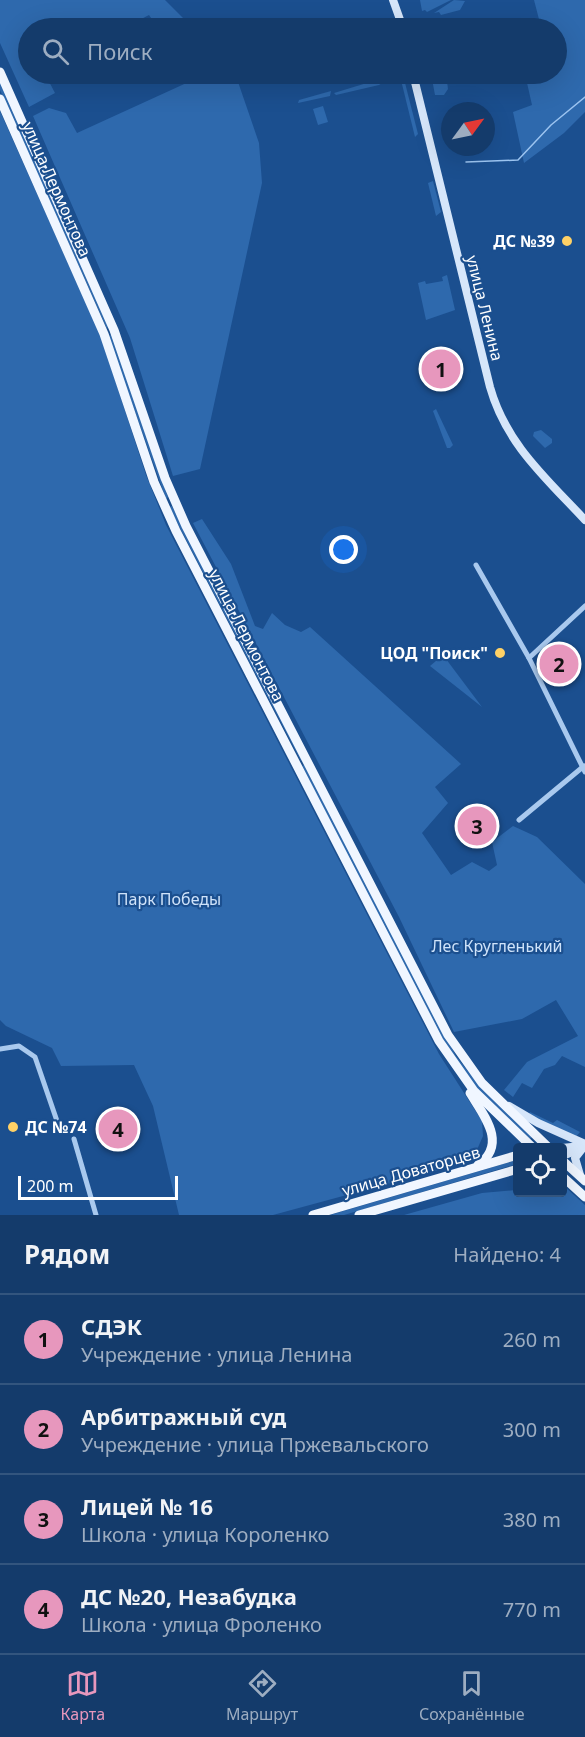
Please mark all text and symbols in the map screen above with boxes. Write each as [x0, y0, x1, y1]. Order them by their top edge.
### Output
search box [18, 18, 567, 84]
icon: search [39, 35, 72, 68]
text: Поиск [87, 36, 152, 66]
north arrow [441, 102, 495, 156]
street label: улица Лермонтова [17, 118, 97, 260]
place label: ДС №39 [493, 230, 555, 252]
marker: ДС №39 [560, 234, 574, 248]
street label: улица Ленина [461, 253, 509, 363]
pin: 1 [422, 346, 460, 392]
your location [329, 535, 358, 564]
street label: улица Лермонтова [204, 565, 290, 705]
place label: ЦОД "Поиск" [380, 642, 488, 664]
pin: 2 [540, 642, 578, 686]
marker: ЦОД "Поиск" [493, 646, 507, 660]
pin: 3 [458, 804, 496, 848]
park label: Парк Победы [117, 888, 221, 910]
park label: Лес Кругленький [431, 935, 563, 957]
pin: 4 [98, 1106, 138, 1152]
place label: ДС №74 [25, 1116, 87, 1138]
marker: ДС №74 [6, 1120, 20, 1134]
street label: улица Доваторцев [339, 1141, 483, 1201]
map controls [513, 1143, 567, 1197]
button: locate [513, 1143, 567, 1197]
scale bar [18, 1173, 178, 1200]
text: 200 m [27, 1175, 74, 1197]
text: Рядом [24, 1236, 110, 1272]
text: Найдено: 4 [453, 1241, 561, 1268]
text: СДЭК [81, 1311, 142, 1341]
text: 1 [38, 1326, 49, 1353]
text: 260 m [503, 1326, 561, 1353]
text: Учреждение · улица Ленина [81, 1341, 352, 1368]
text: Арбитражный суд [81, 1401, 286, 1431]
text: 2 [38, 1416, 49, 1443]
text: 300 m [503, 1416, 561, 1443]
text: Учреждение · улица Пржевальского [81, 1431, 429, 1458]
text: Лицей № 16 [81, 1491, 213, 1521]
text: 3 [38, 1506, 49, 1533]
text: 380 m [503, 1506, 561, 1533]
text: Школа · улица Короленко [81, 1521, 329, 1548]
text: ДС №20, Незабудка [81, 1581, 297, 1611]
text: 4 [38, 1596, 49, 1623]
text: 770 m [503, 1596, 561, 1623]
text: Школа · улица Фроленко [81, 1611, 322, 1638]
tab: Карта [60, 1667, 105, 1725]
tab: Маршрут [226, 1667, 298, 1725]
tab: Сохранённые [419, 1667, 525, 1725]

